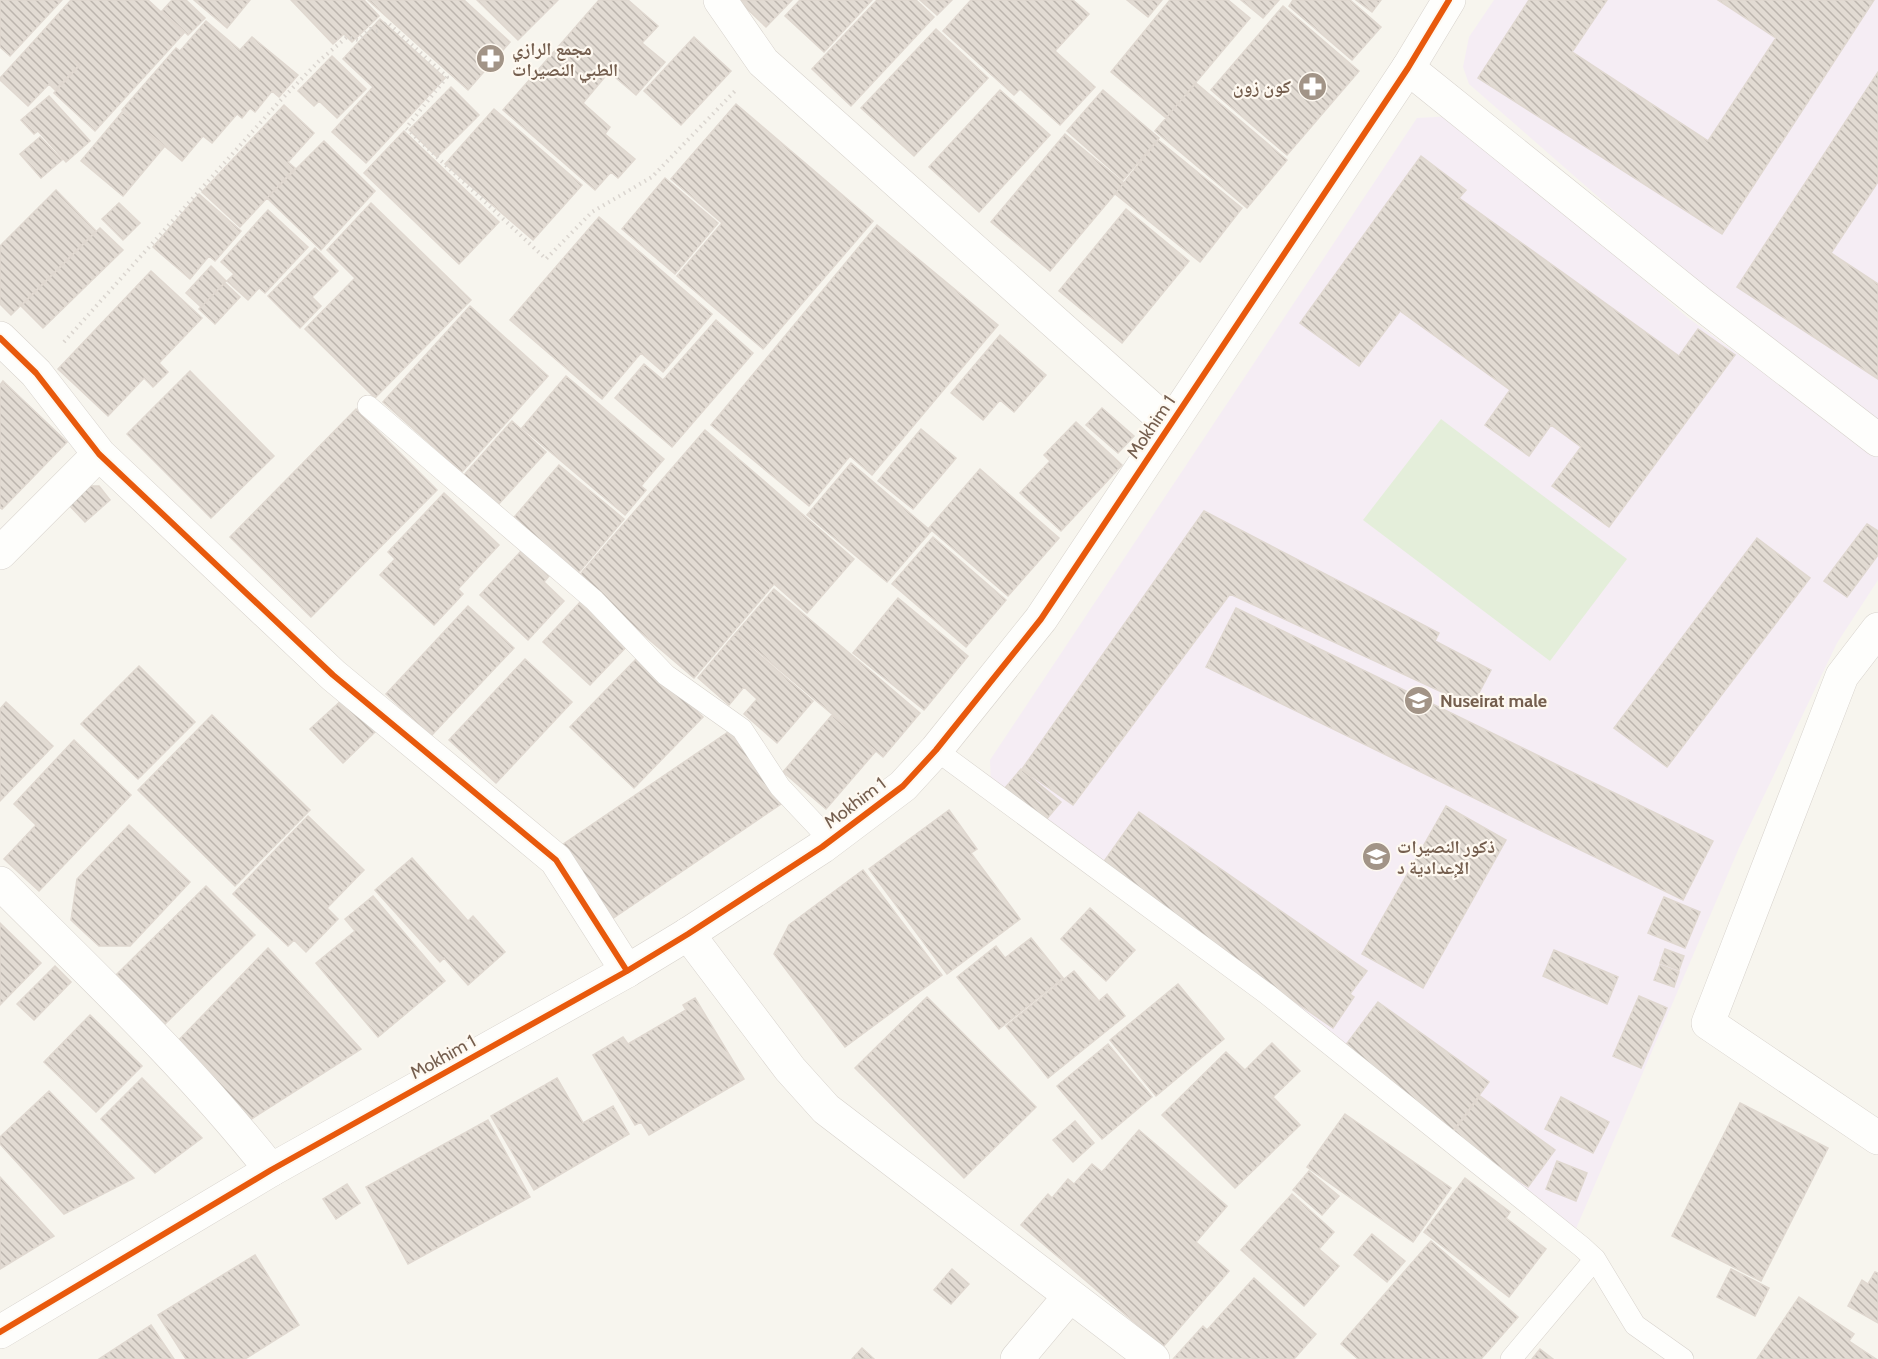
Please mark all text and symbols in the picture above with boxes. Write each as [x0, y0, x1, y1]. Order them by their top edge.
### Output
place label: مجمع الرازي الطبي النصيرات [512, 38, 618, 84]
pharmacy icon: مجمع الرازي الطبي النصيرات [475, 43, 507, 75]
pharmacy icon: كون زون [1296, 71, 1328, 103]
place label: كون زون [1233, 76, 1291, 98]
street label: Mokhim 1 [1122, 391, 1180, 463]
school or university icon: Nuseirat male [1403, 685, 1435, 717]
place label: Nuseirat male [1440, 690, 1547, 712]
street label: Mokhim 1 [820, 773, 890, 833]
place label: ذكور النصيرات الإعدادية د [1397, 836, 1495, 879]
school or university icon: ذكور النصيرات الإعدادية د [1360, 841, 1392, 873]
street label: Mokhim 1 [406, 1030, 480, 1084]

